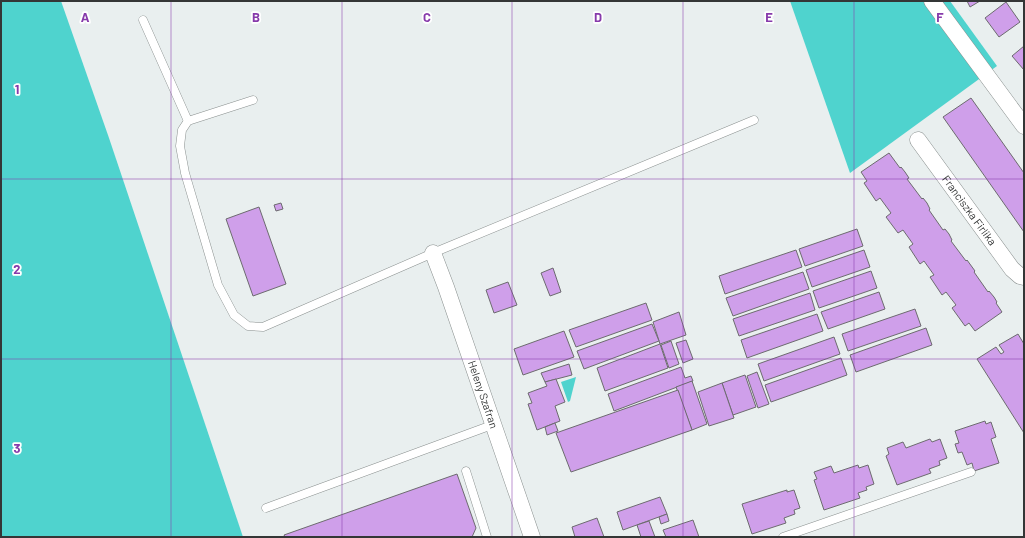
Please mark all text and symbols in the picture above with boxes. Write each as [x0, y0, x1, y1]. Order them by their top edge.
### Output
text: A [81, 9, 90, 25]
text: B [252, 9, 260, 25]
text: C [423, 9, 431, 25]
text: D [594, 9, 602, 25]
text: E [765, 9, 773, 25]
text: F [936, 9, 944, 25]
text: 1 [15, 81, 19, 97]
street label: Franciszka Firlika [940, 173, 999, 247]
text: 2 [13, 261, 21, 277]
street label: Heleny Szafran [466, 359, 501, 430]
text: 3 [13, 440, 21, 456]

